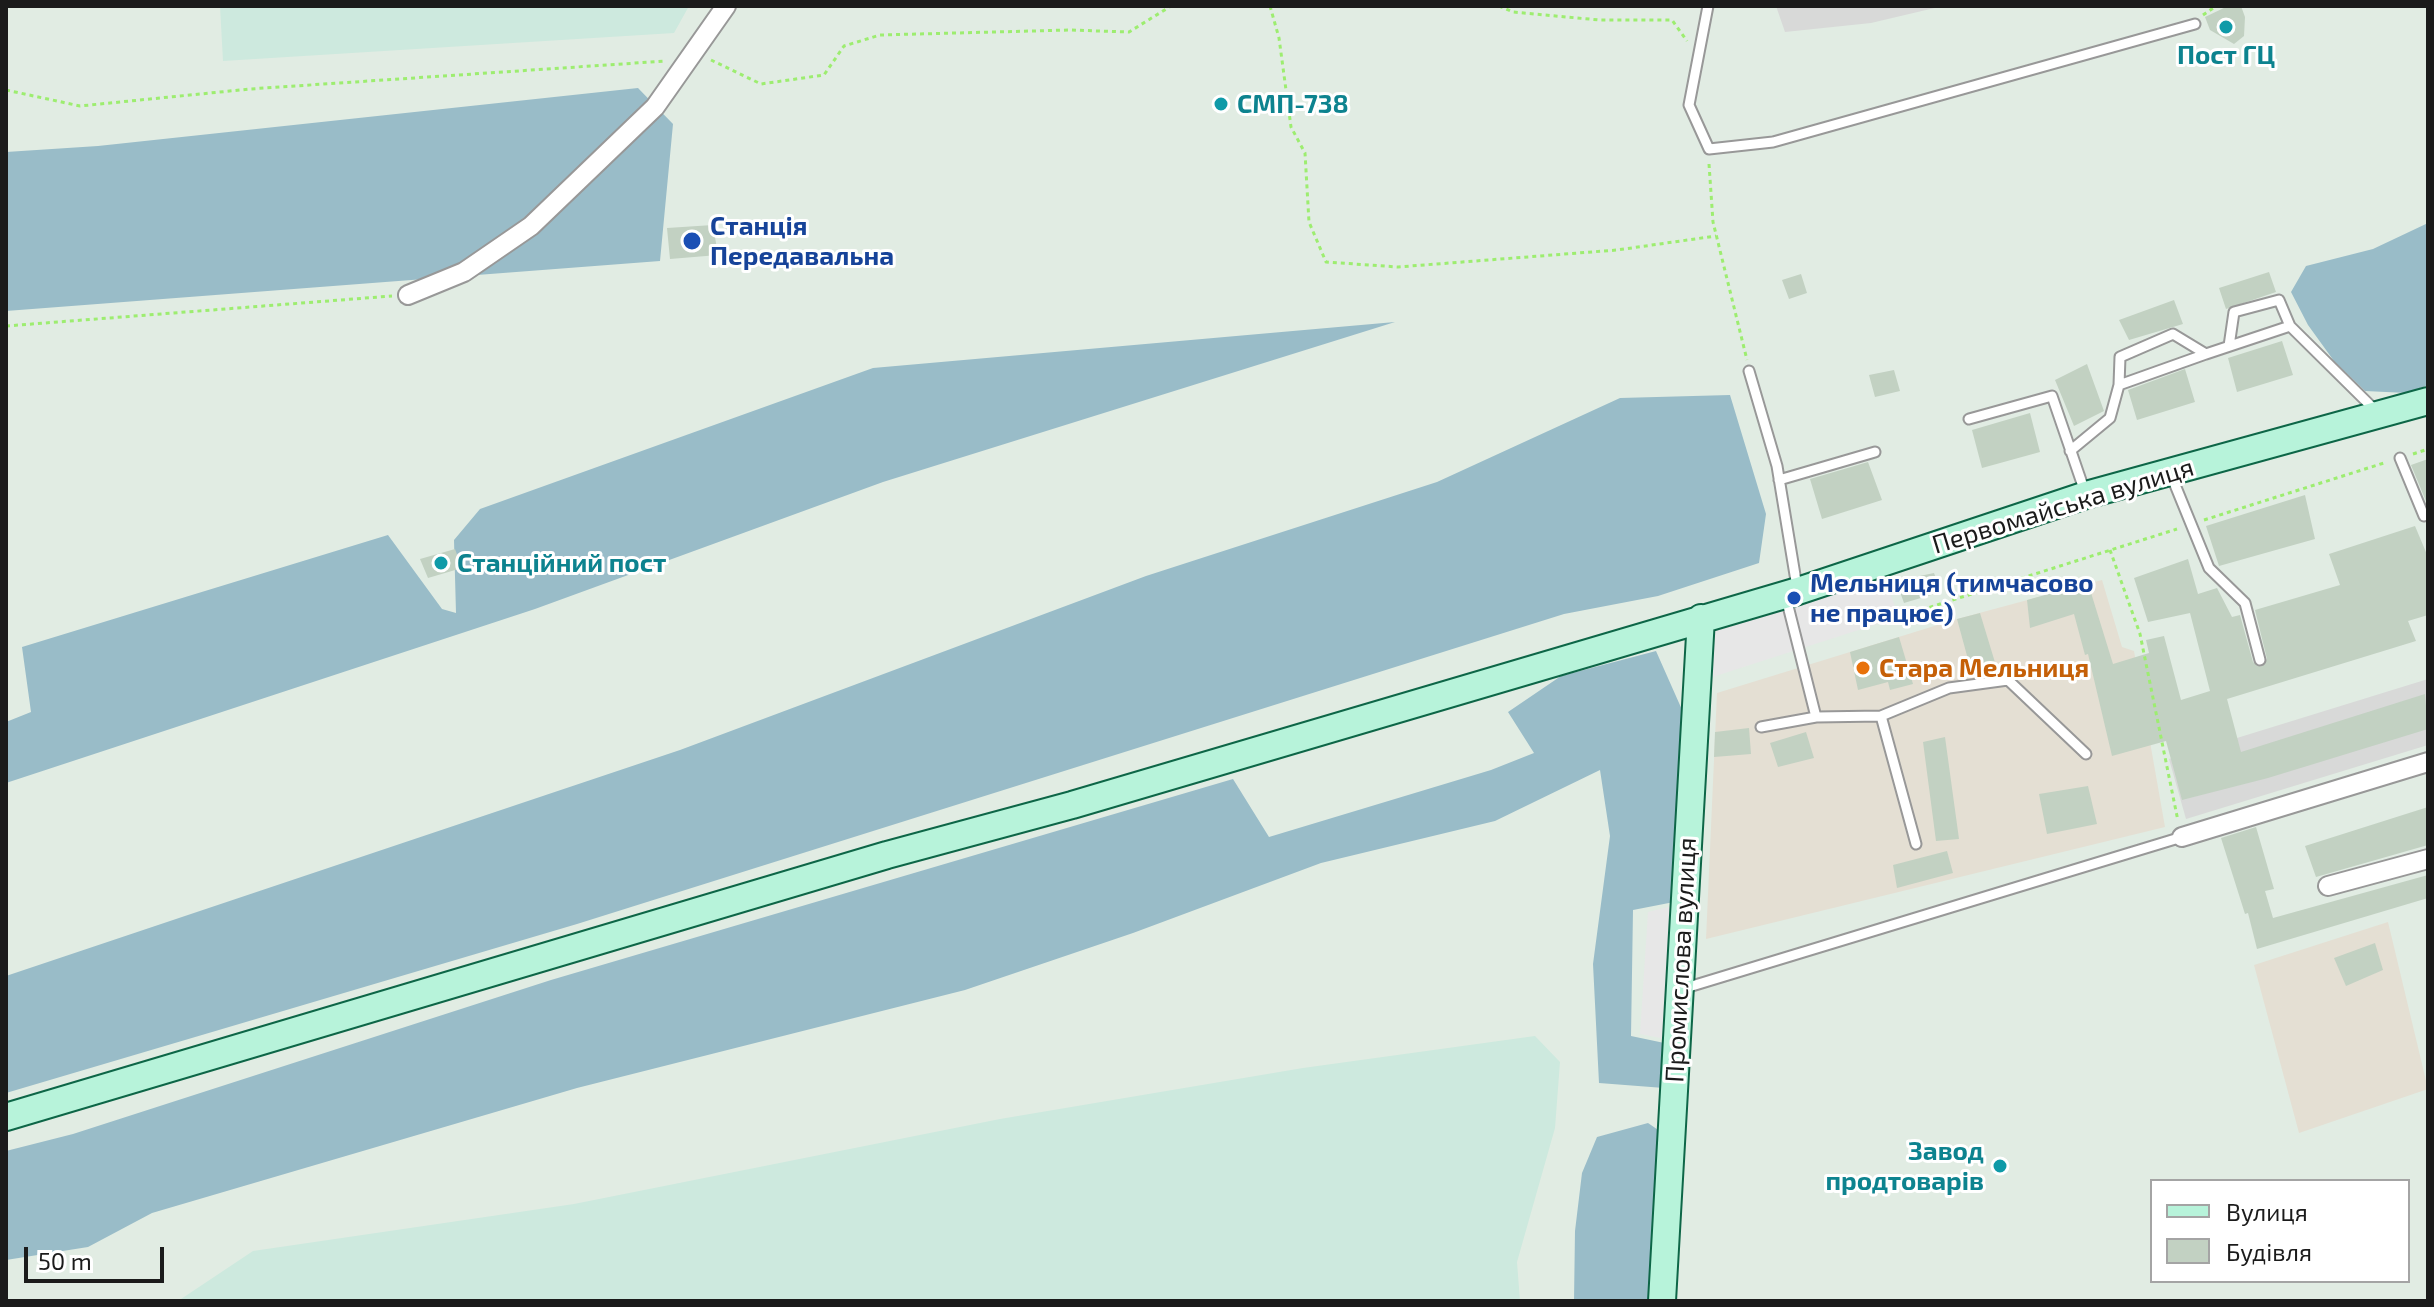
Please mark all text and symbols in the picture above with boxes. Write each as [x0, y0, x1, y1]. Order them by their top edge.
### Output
marker: Пост ГЦ [2217, 18, 2235, 36]
place label: Пост ГЦ [2177, 39, 2275, 71]
place label: СМП-738 [1237, 88, 1349, 120]
marker: СМП-738 [1212, 95, 1230, 113]
place label: Станція Передавальна [710, 210, 894, 272]
marker: Станція Передавальна [681, 230, 703, 252]
street label: Первомайська вулиця [1928, 451, 2198, 561]
place label: Станційний пост [457, 547, 666, 579]
marker: Станційний пост [432, 554, 450, 572]
place label: Мельниця (тимчасово не працює) [1810, 567, 2094, 628]
marker: Мельниця (тимчасово не працює) [1785, 589, 1803, 607]
place label: Стара Мельниця [1879, 652, 2089, 684]
marker: Стара Мельниця [1854, 659, 1872, 677]
street label: Промислова вулиця [1659, 837, 1703, 1083]
place label: Завод продтоварів [1825, 1135, 1984, 1196]
marker: Завод продтоварів [1991, 1157, 2009, 1175]
legend [2150, 1179, 2410, 1283]
text: Вулиця [2226, 1197, 2308, 1226]
scale bar [28, 1231, 168, 1281]
text: Будівля [2226, 1237, 2312, 1266]
text: 50 m [38, 1246, 92, 1275]

